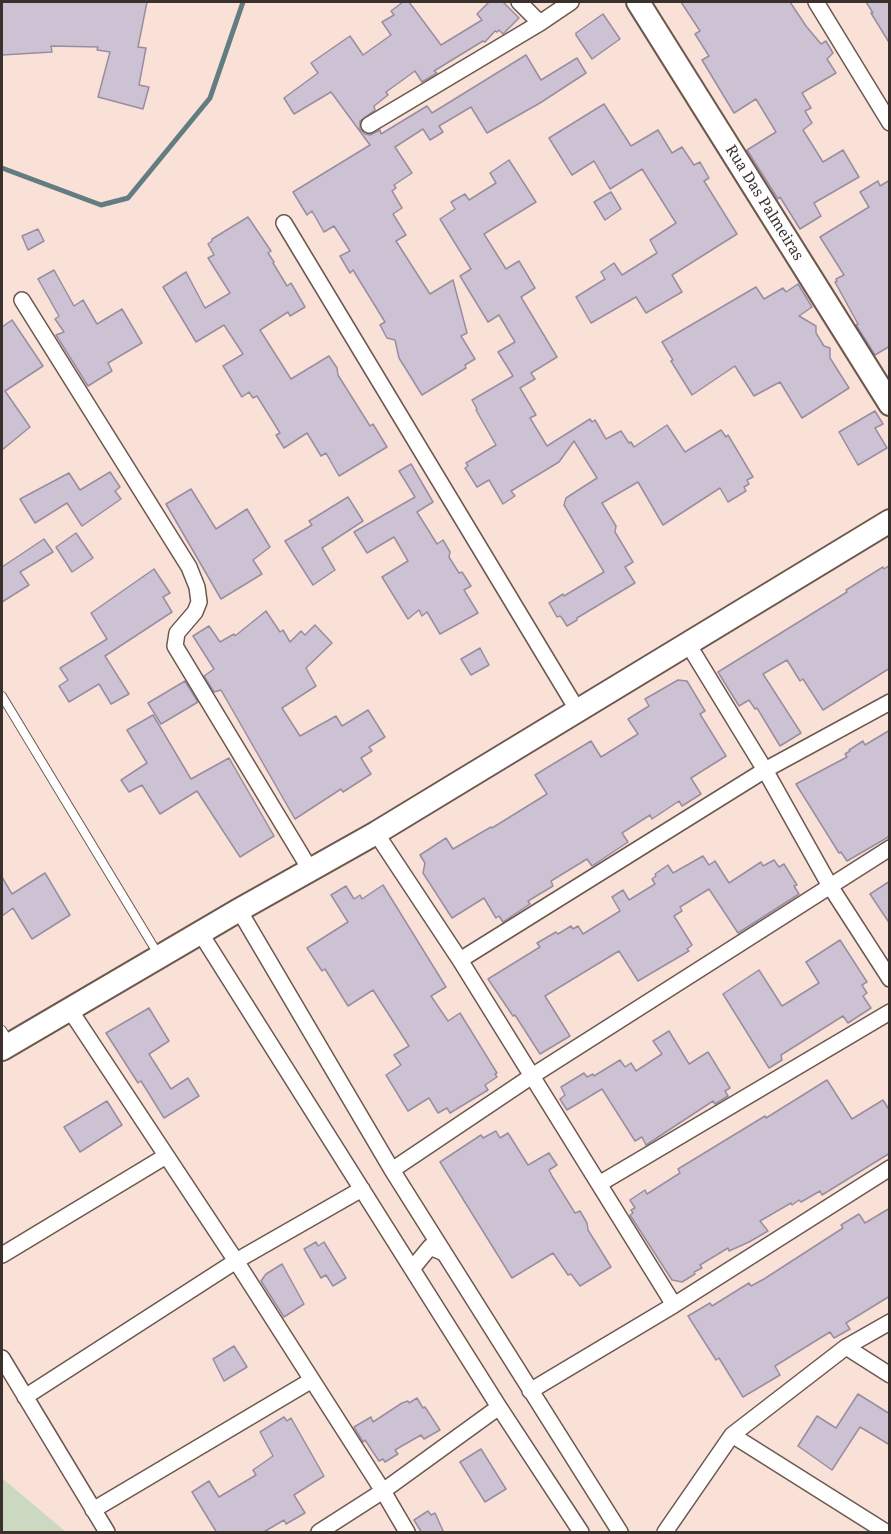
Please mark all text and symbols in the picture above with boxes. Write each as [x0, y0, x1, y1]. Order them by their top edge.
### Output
street label: Rua Das Palmeiras [721, 142, 807, 264]

